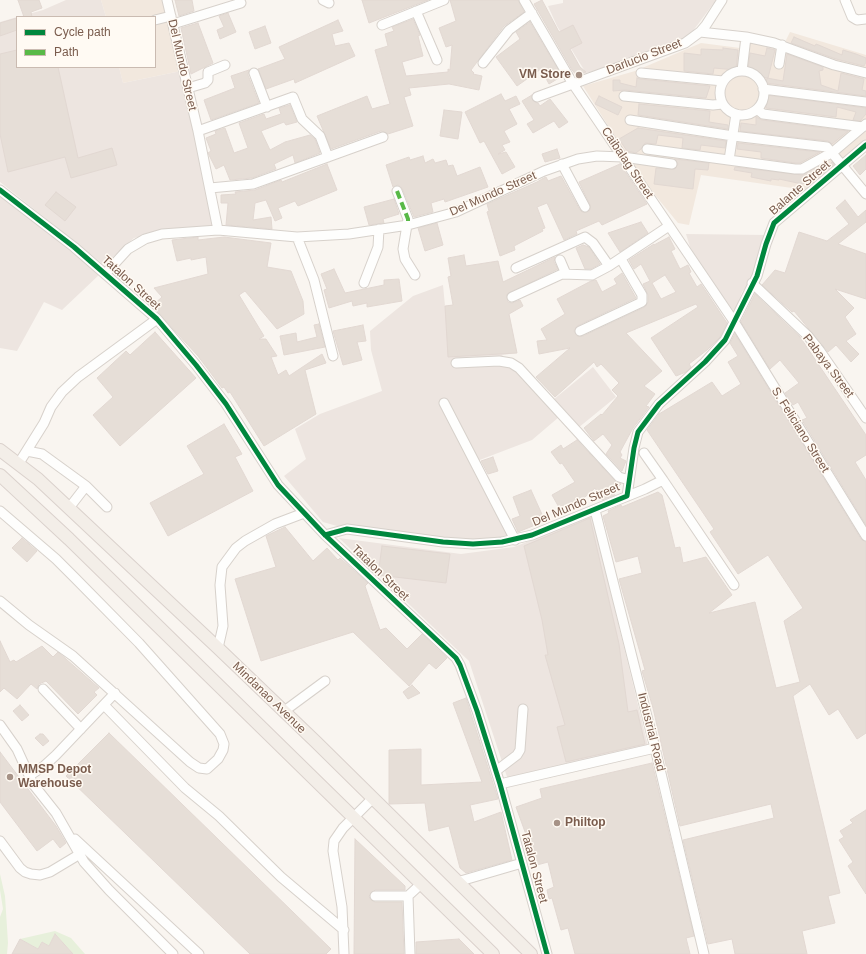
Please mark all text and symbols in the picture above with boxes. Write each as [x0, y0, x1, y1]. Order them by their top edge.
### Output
legend [16, 16, 156, 68]
street label: Del Mundo Street [164, 18, 200, 112]
text: Cycle path [54, 25, 111, 39]
street label: Darlucio Street [604, 36, 684, 78]
text: Path [54, 45, 79, 59]
place label: VM Store [519, 68, 571, 82]
marker: VM Store [574, 70, 584, 80]
street label: Caibalag Street [598, 125, 656, 201]
street label: Balante Street [767, 158, 833, 218]
street label: Del Mundo Street [447, 168, 539, 220]
street label: Tatalon Street [99, 253, 163, 313]
street label: Pabaya Street [799, 331, 857, 401]
street label: S. Feliciano Street [768, 385, 832, 475]
street label: Del Mundo Street [530, 480, 622, 530]
street label: Tatalon Street [348, 542, 412, 604]
street label: Mindanao Avenue [229, 659, 309, 737]
street label: Industrial Road [634, 691, 668, 773]
place label: MMSP Depot Warehouse [18, 763, 91, 791]
marker: MMSP Depot Warehouse [5, 772, 15, 782]
place label: Philtop [565, 816, 606, 830]
marker: Philtop [552, 818, 562, 828]
street label: Tatalon Street [517, 829, 551, 905]

